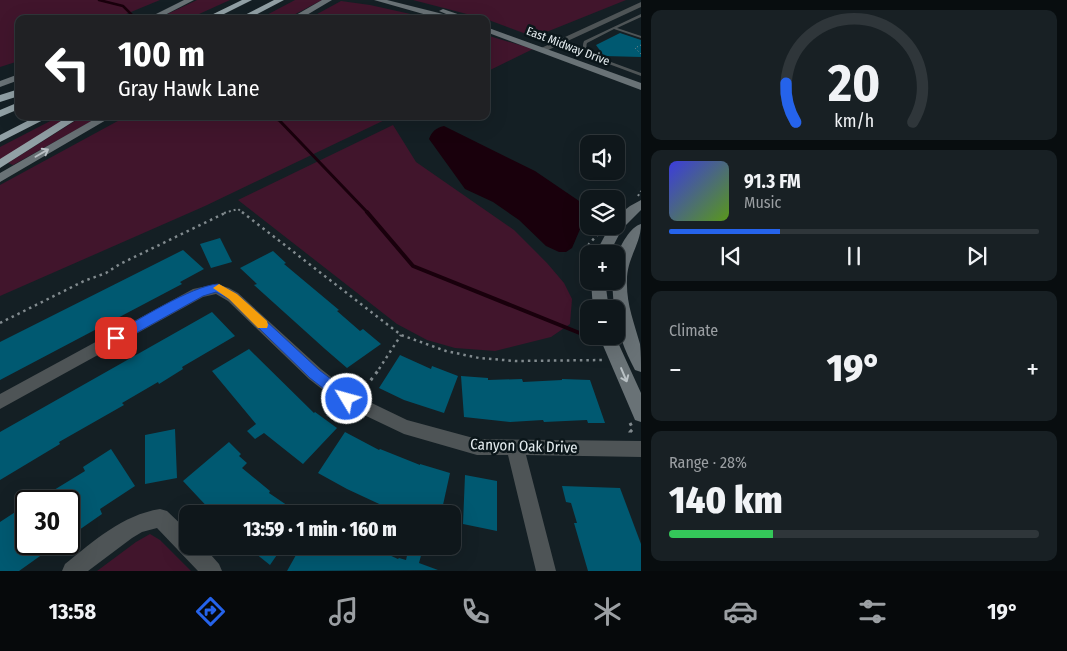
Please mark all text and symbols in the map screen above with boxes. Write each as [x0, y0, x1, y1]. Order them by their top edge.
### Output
street label: East Midway Drive [524, 24, 612, 68]
text: 100 m [118, 33, 205, 75]
icon: left [35, 35, 100, 100]
text: 20 [827, 52, 880, 115]
text: Gray Hawk Lane [118, 75, 260, 102]
text: km/h [834, 110, 874, 132]
map controls [580, 135, 625, 345]
button: sound [580, 135, 625, 180]
one-way arrow [34, 147, 48, 157]
text: 91.3 FM [744, 170, 801, 193]
button: layers [580, 190, 625, 235]
text: Music [744, 193, 781, 212]
icon: previous [717, 242, 745, 270]
icon: pause [840, 242, 868, 270]
icon: next [963, 242, 991, 270]
button: + [580, 245, 625, 290]
button: − [580, 300, 625, 345]
pin [95, 317, 137, 359]
text: Climate [669, 321, 718, 340]
icon: arrive [102, 324, 130, 352]
text: 19° [827, 345, 881, 391]
text: − [669, 353, 682, 386]
text: + [1026, 353, 1039, 386]
one-way arrow [620, 367, 629, 382]
position arrow [320, 372, 372, 424]
street label: Canyon Oak Drive [470, 435, 578, 457]
text: Range · 28% [669, 453, 747, 472]
text: 140 km [669, 477, 783, 523]
speed limit sign: 30 [15, 490, 80, 555]
text: 13:59 · 1 min · 160 m [243, 518, 397, 541]
icon: directions [193, 594, 228, 629]
icon: music [326, 594, 361, 629]
icon: phone [458, 594, 493, 629]
icon: climate [590, 594, 625, 629]
icon: car [723, 594, 758, 629]
icon: filters [855, 594, 890, 629]
text: 13:58 [49, 598, 96, 625]
text: 19° [987, 598, 1018, 625]

